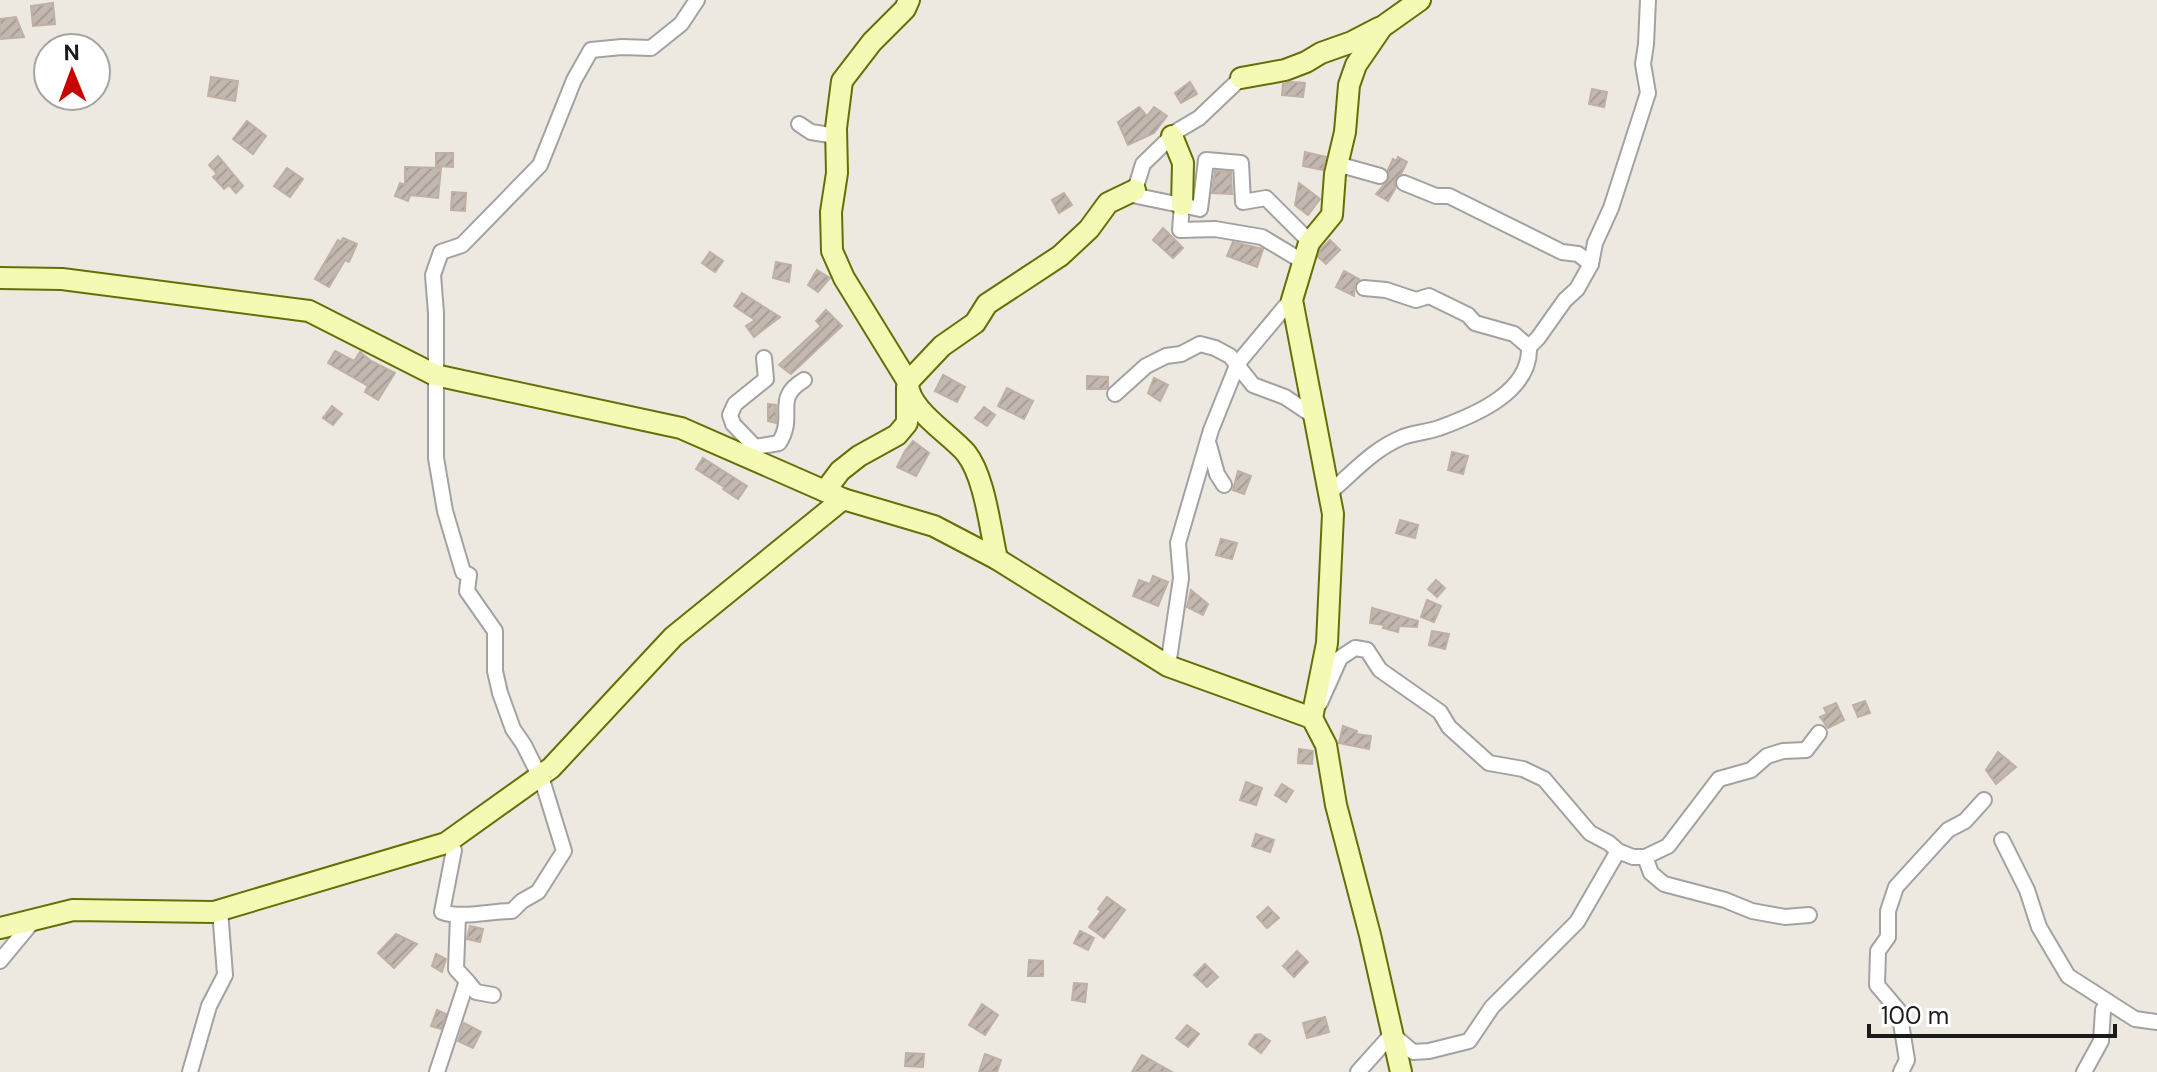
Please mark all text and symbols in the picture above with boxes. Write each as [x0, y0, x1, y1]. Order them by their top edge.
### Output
north arrow [32, 32, 112, 112]
text: N [63, 38, 80, 67]
scale bar [1869, 988, 2115, 1038]
text: 100 m [1881, 1000, 1949, 1031]

